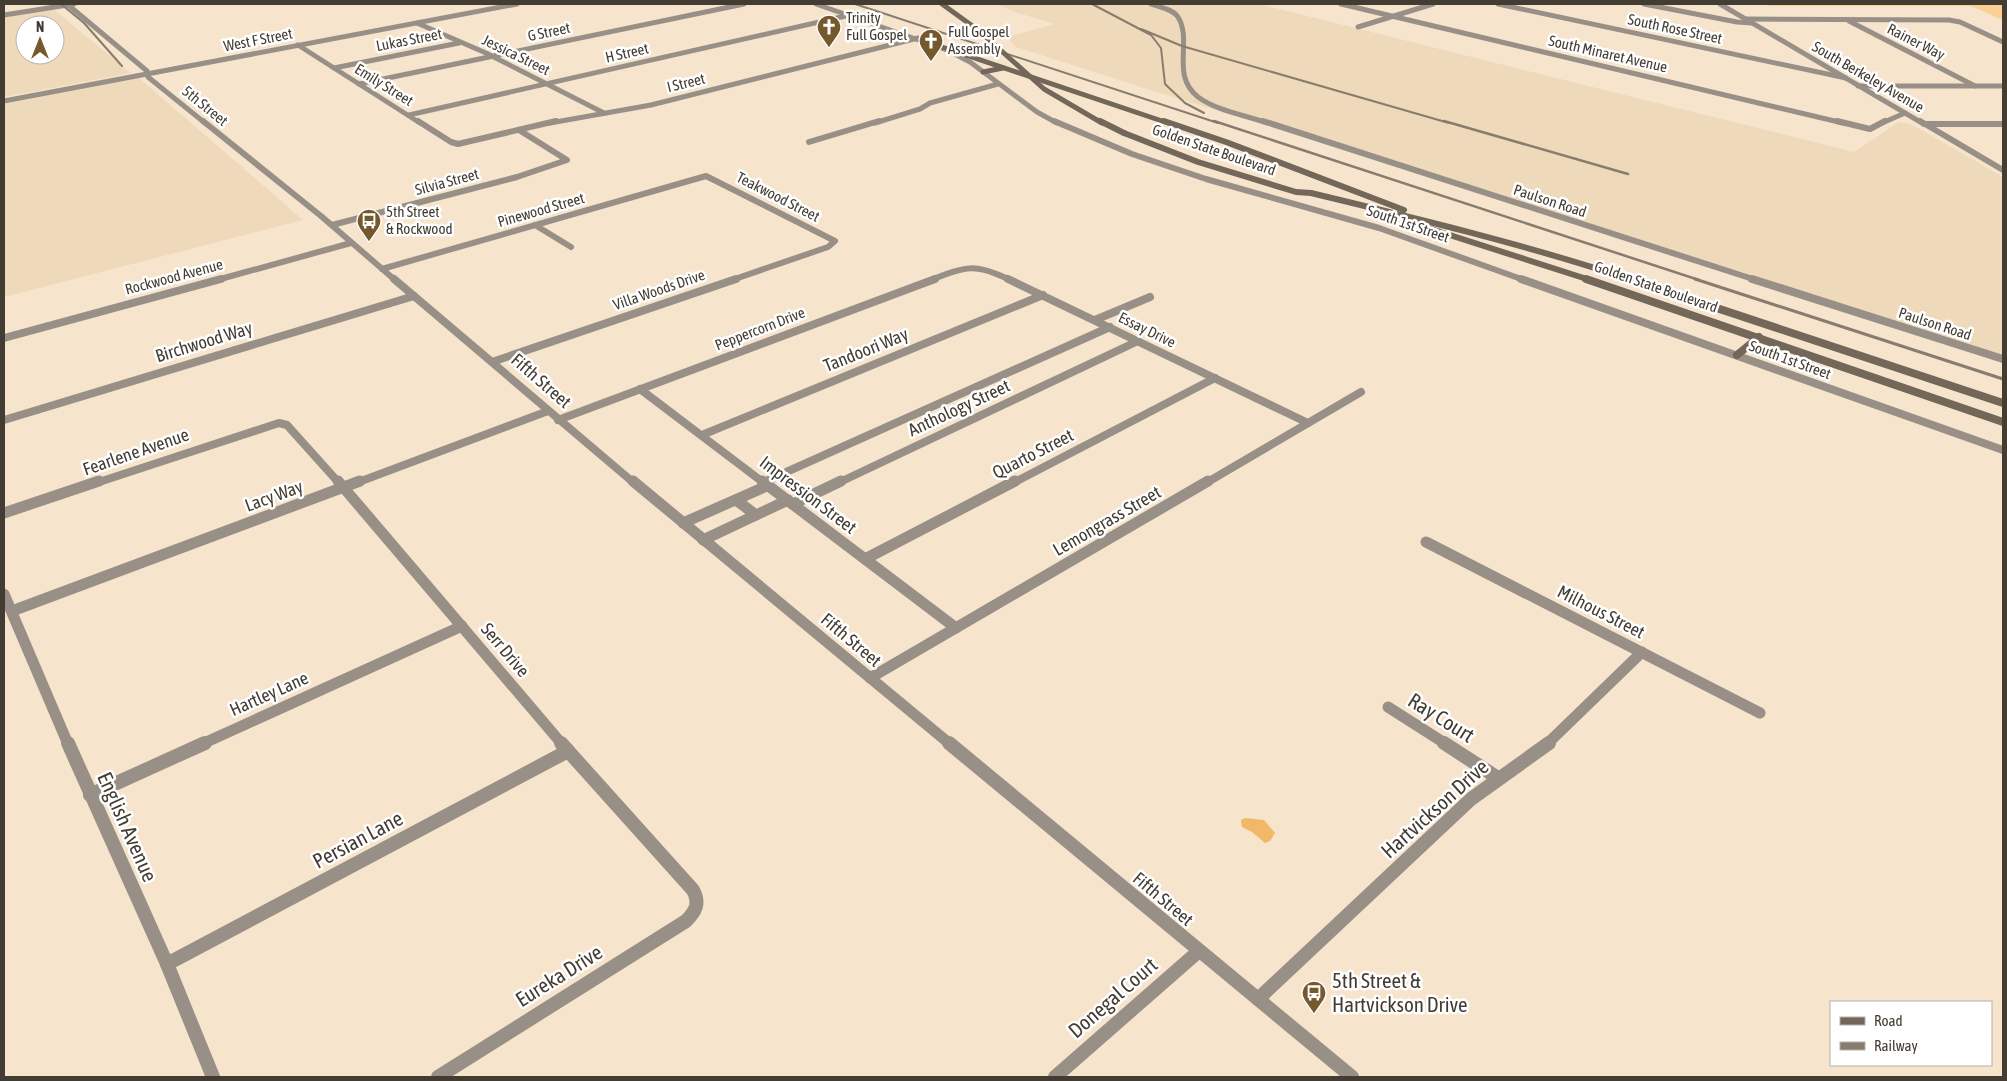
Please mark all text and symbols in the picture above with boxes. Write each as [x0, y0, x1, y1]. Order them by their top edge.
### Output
place label: Trinity Full Gospel [846, 9, 907, 43]
street label: South Rose Street [1626, 10, 1724, 47]
church icon: Trinity Full Gospel [816, 14, 842, 48]
north arrow [15, 15, 65, 65]
text: N [36, 19, 44, 35]
street label: G Street [526, 19, 572, 44]
street label: Rainer Way [1885, 20, 1948, 63]
place label: Full Gospel Assembly [948, 23, 1009, 57]
street label: West F Street [222, 24, 294, 55]
street label: Lukas Street [374, 25, 443, 54]
church icon: Full Gospel Assembly [918, 28, 944, 62]
street label: Jessica Street [480, 31, 553, 78]
street label: South Minaret Avenue [1547, 32, 1669, 75]
street label: South Berkeley Avenue [1809, 38, 1927, 116]
street label: H Street [604, 39, 650, 66]
street label: Emily Street [352, 60, 417, 109]
street label: I Street [665, 70, 707, 95]
street label: 5th Street [179, 82, 232, 129]
street label: Golden State Boulevard [1150, 120, 1278, 179]
street label: Silvia Street [413, 165, 481, 198]
street label: Teakwood Street [734, 168, 823, 225]
street label: Paulson Road [1512, 181, 1589, 220]
street label: Pinewood Street [496, 189, 586, 230]
street label: South 1st Street [1365, 202, 1452, 246]
place label: 5th Street & Rockwood [386, 203, 453, 237]
bus stop icon: 5th Street & Rockwood [356, 208, 382, 242]
street label: Rockwood Avenue [123, 255, 225, 298]
street label: Golden State Boulevard [1592, 257, 1720, 316]
street label: Villa Woods Drive [611, 266, 707, 313]
street label: Peppercorn Drive [712, 304, 807, 353]
street label: Paulson Road [1897, 304, 1974, 343]
street label: Essay Drive [1116, 308, 1179, 351]
street label: Birchwood Way [153, 317, 255, 366]
street label: Tandoori Way [820, 323, 911, 376]
street label: South 1st Street [1747, 337, 1833, 382]
street label: Fifth Street [507, 349, 575, 412]
street label: Anthology Street [904, 375, 1013, 440]
street label: Fearlene Avenue [80, 424, 192, 479]
street label: Quarto Street [989, 424, 1077, 483]
street label: Impression Street [756, 451, 861, 538]
street label: Lacy Way [242, 475, 306, 516]
street label: Lemongrass Street [1049, 481, 1164, 560]
street label: Milhous Street [1554, 581, 1648, 643]
street label: Fifth Street [817, 608, 886, 671]
street label: Serr Drive [477, 619, 534, 681]
street label: Hartley Lane [226, 667, 311, 720]
street label: Ray Court [1404, 688, 1479, 747]
street label: Hartvickson Drive [1376, 754, 1493, 863]
street label: English Avenue [93, 768, 163, 885]
street label: Persian Lane [308, 805, 407, 873]
street label: Fifth Street [1129, 867, 1198, 930]
street label: Eureka Drive [511, 939, 606, 1011]
street label: Donegal Court [1063, 952, 1162, 1042]
place label: 5th Street & Hartvickson Drive [1332, 968, 1468, 1016]
bus stop icon: 5th Street & Hartvickson Drive [1301, 980, 1327, 1014]
legend [1830, 1001, 1992, 1066]
text: Road [1874, 1012, 1903, 1029]
text: Railway [1874, 1037, 1918, 1054]

